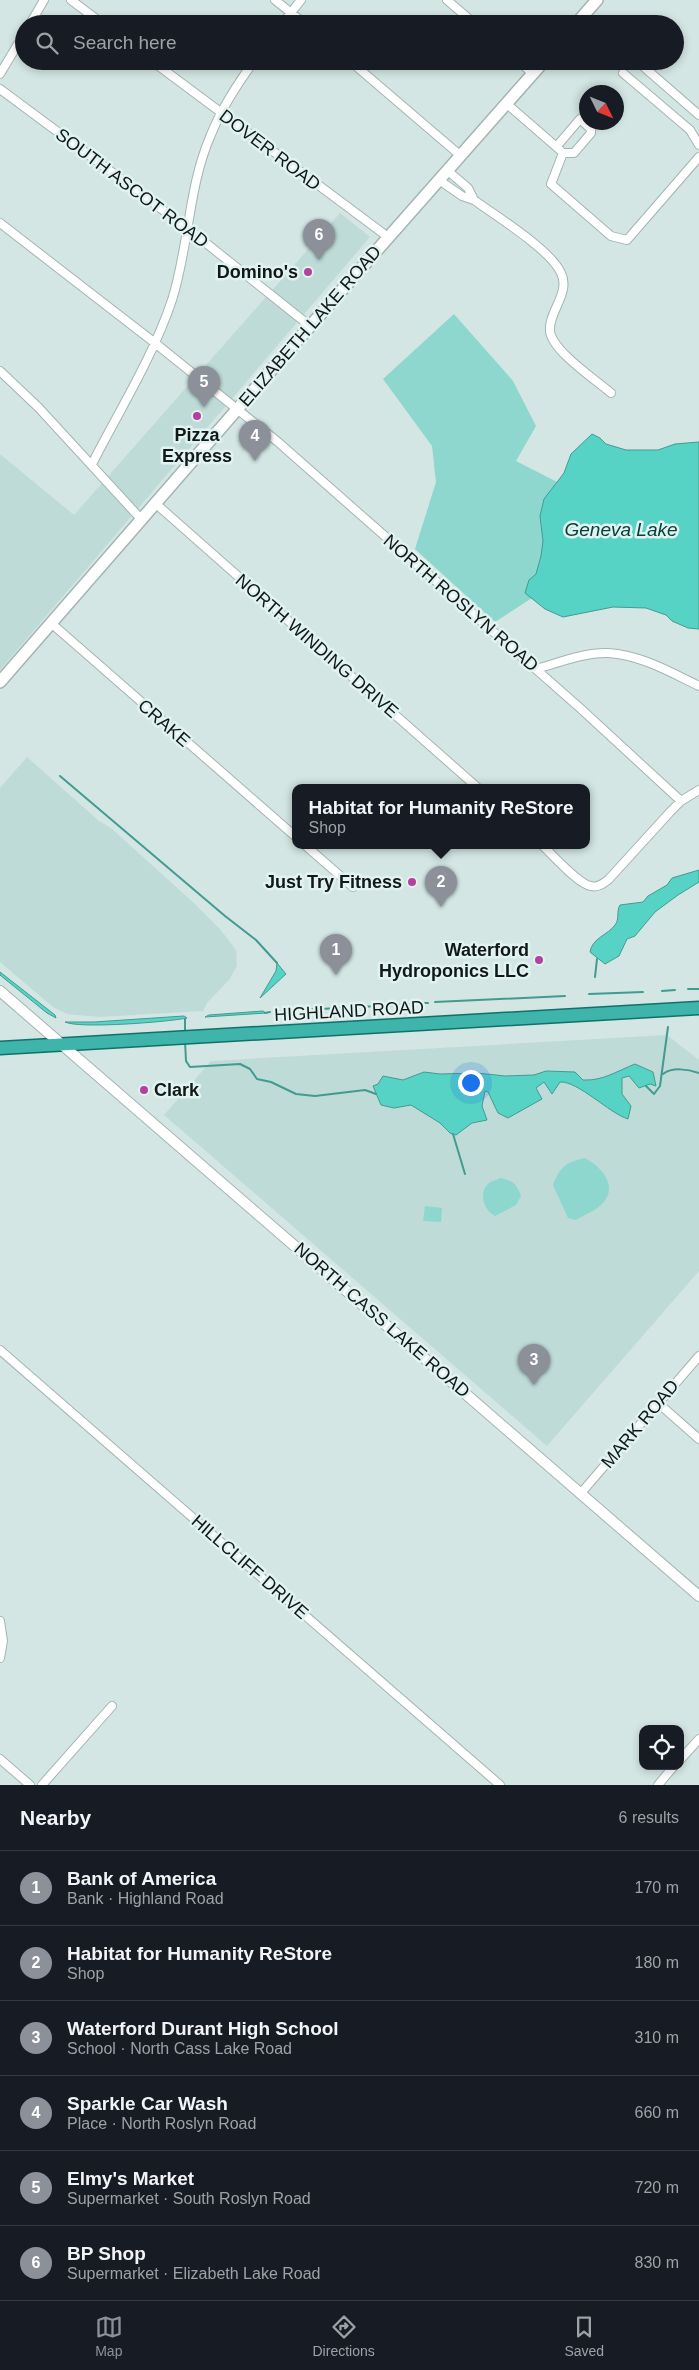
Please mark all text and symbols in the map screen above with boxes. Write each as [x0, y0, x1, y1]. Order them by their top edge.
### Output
search box [15, 15, 684, 70]
icon: search [33, 29, 61, 57]
text: Search here [73, 32, 177, 53]
north arrow [579, 85, 624, 130]
street label: DOVER ROAD [216, 106, 324, 194]
street label: SOUTH ASCOT ROAD [52, 124, 212, 252]
pin: 6 [303, 219, 335, 260]
street label: ELIZABETH LAKE ROAD [235, 242, 385, 410]
place label: Domino's [217, 262, 298, 282]
marker: Domino's [302, 266, 314, 278]
pin: 5 [188, 366, 220, 407]
marker: Pizza Express [191, 410, 203, 422]
pin: 4 [239, 420, 271, 461]
place label: Pizza Express [162, 425, 232, 466]
water label: Geneva Lake [564, 519, 678, 540]
street label: NORTH ROSLYN ROAD [380, 530, 542, 676]
street label: NORTH WINDING DRIVE [232, 570, 402, 722]
street label: CRAKE [134, 695, 194, 751]
popup [292, 784, 590, 849]
text: Habitat for Humanity ReStore [309, 797, 573, 818]
text: Shop [309, 819, 346, 836]
pin: 2 [425, 866, 457, 907]
place label: Just Try Fitness [265, 872, 402, 892]
marker: Just Try Fitness [406, 876, 418, 888]
pin: 1 [320, 934, 352, 975]
place label: Waterford Hydroponics LLC [379, 940, 529, 981]
marker: Waterford Hydroponics LLC [533, 954, 545, 966]
street label: HIGHLAND ROAD [274, 997, 424, 1025]
your location [458, 1070, 484, 1096]
place label: Clark [154, 1080, 200, 1100]
marker: Clark [138, 1084, 150, 1096]
street label: NORTH CASS LAKE ROAD [290, 1238, 474, 1402]
pin: 3 [518, 1344, 550, 1385]
street label: MARK ROAD [597, 1376, 683, 1472]
street label: HILLCLIFF DRIVE [188, 1511, 312, 1623]
map controls [639, 1725, 684, 1770]
button: locate [639, 1725, 684, 1770]
text: Nearby [20, 1806, 91, 1829]
text: 6 results [619, 1809, 679, 1826]
text: Bank of America [67, 1868, 216, 1889]
text: 1 [32, 1879, 40, 1896]
text: 170 m [635, 1879, 679, 1896]
text: Bank · Highland Road [67, 1890, 224, 1907]
text: Habitat for Humanity ReStore [67, 1943, 332, 1964]
text: 2 [32, 1954, 40, 1971]
text: 180 m [635, 1954, 679, 1971]
text: Shop [67, 1965, 104, 1982]
text: Waterford Durant High School [67, 2018, 339, 2039]
text: 3 [32, 2029, 40, 2046]
text: 310 m [635, 2029, 679, 2046]
text: School · North Cass Lake Road [67, 2040, 292, 2057]
text: Sparkle Car Wash [67, 2093, 228, 2114]
text: 4 [32, 2104, 40, 2121]
text: 660 m [635, 2104, 679, 2121]
text: Place · North Roslyn Road [67, 2115, 256, 2132]
text: Elmy's Market [67, 2168, 194, 2189]
text: 5 [32, 2179, 40, 2196]
text: 720 m [635, 2179, 679, 2196]
text: Supermarket · South Roslyn Road [67, 2190, 311, 2207]
text: BP Shop [67, 2243, 146, 2264]
text: 6 [32, 2254, 40, 2271]
text: 830 m [635, 2254, 679, 2271]
text: Supermarket · Elizabeth Lake Road [67, 2265, 320, 2282]
tab: Map [95, 2313, 123, 2359]
tab: Directions [313, 2313, 375, 2359]
tab: Saved [564, 2313, 604, 2359]

